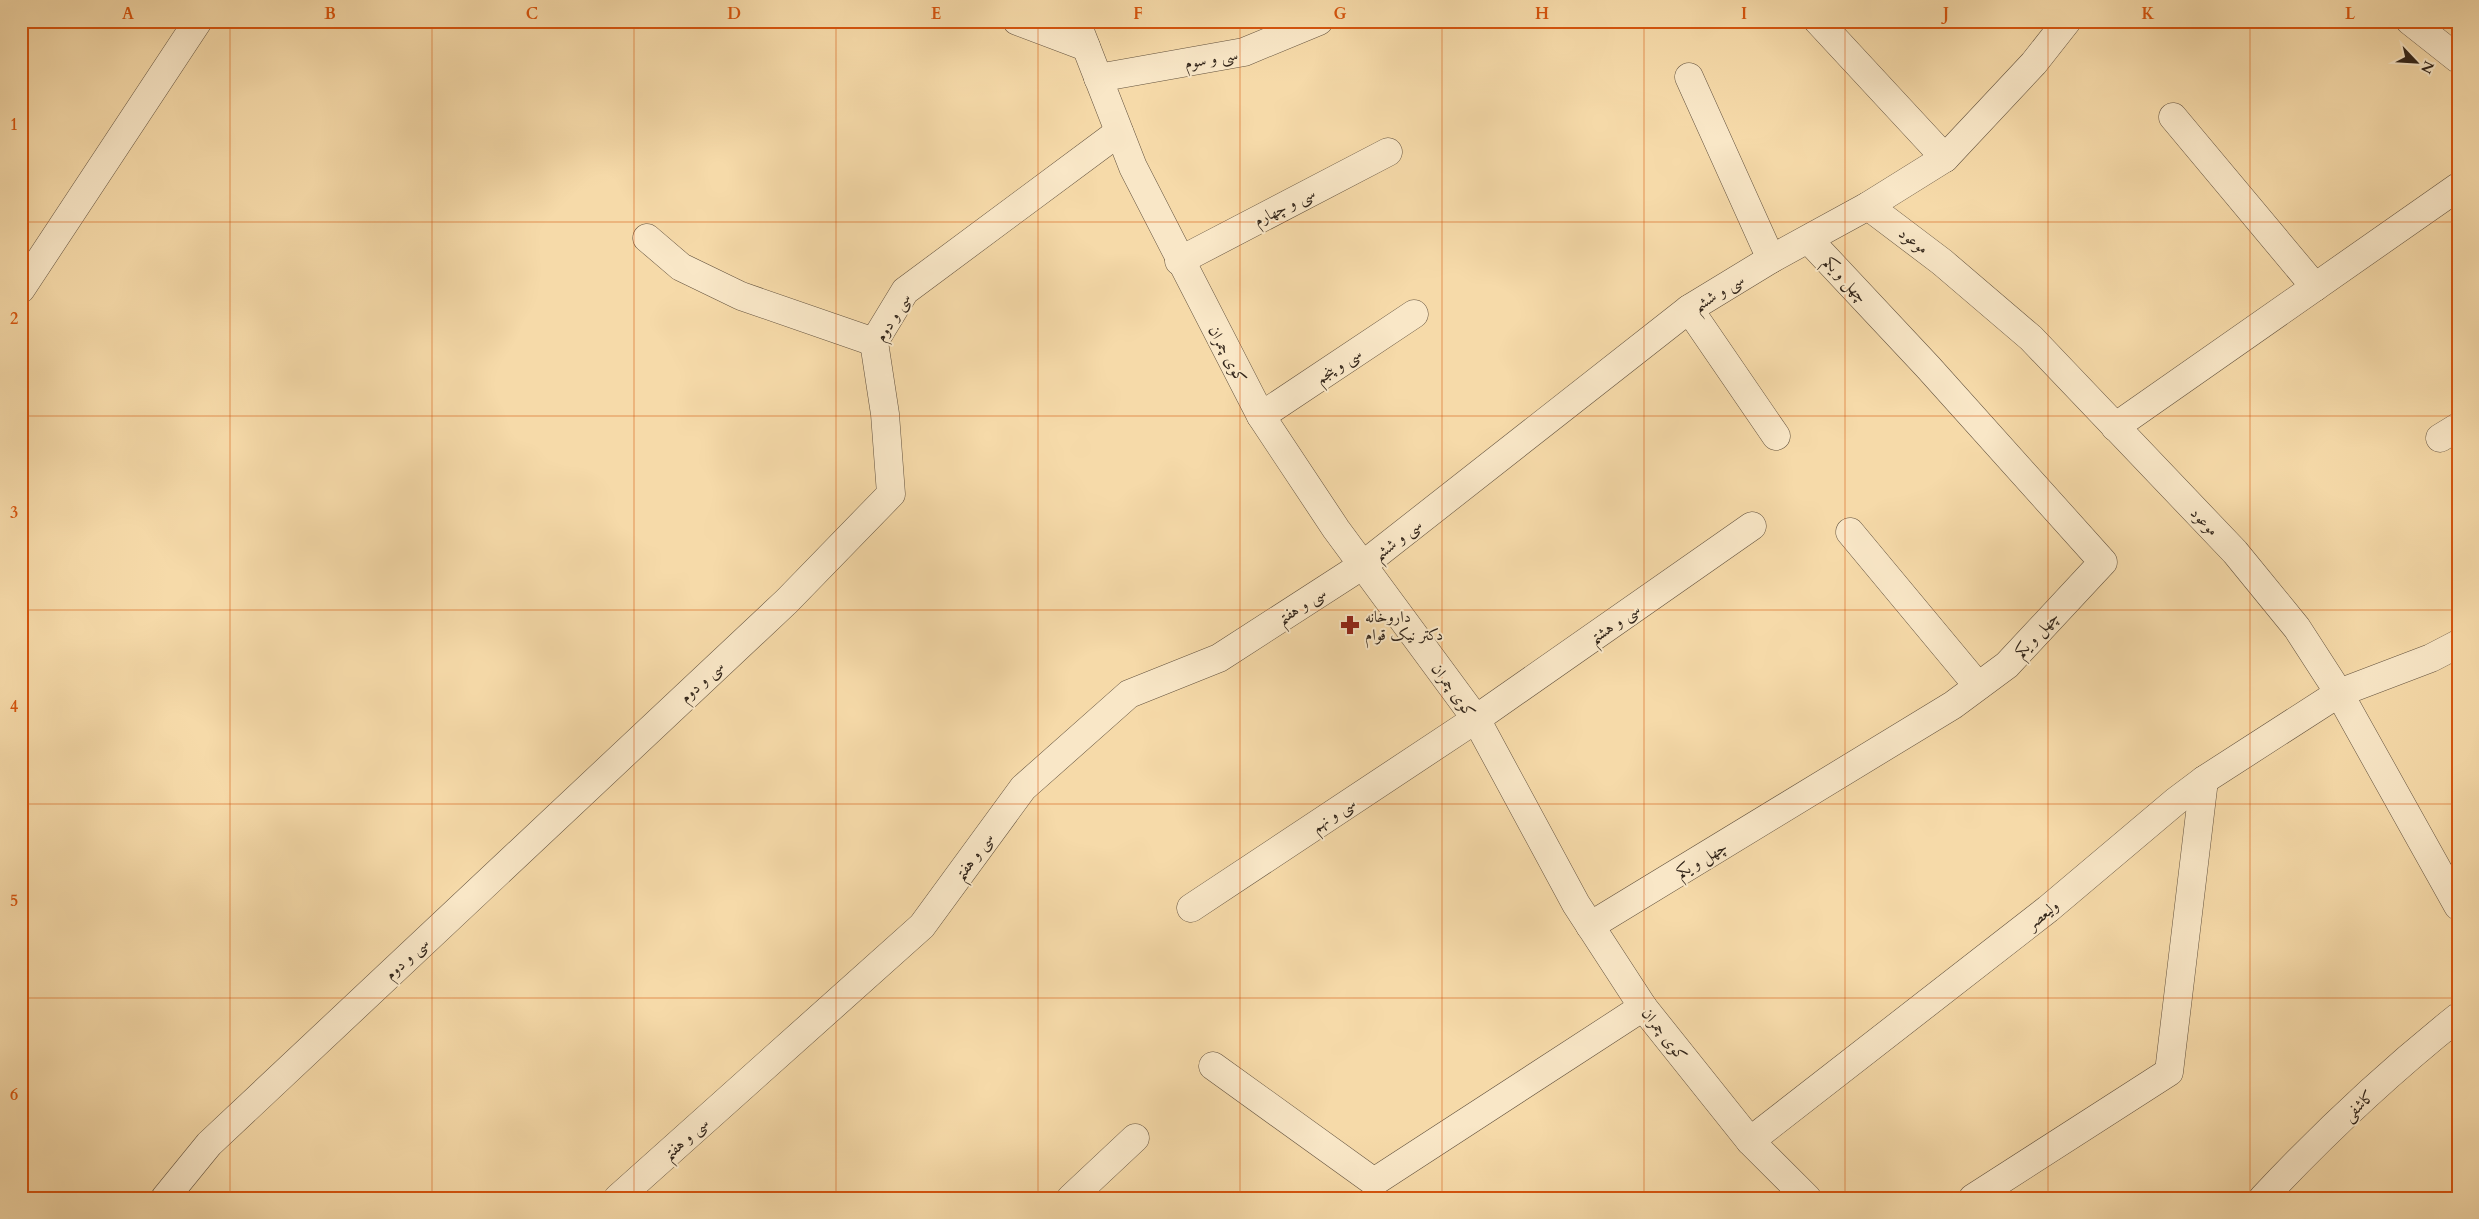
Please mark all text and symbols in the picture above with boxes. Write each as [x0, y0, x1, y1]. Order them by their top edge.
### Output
text: A [122, 3, 134, 25]
text: B [324, 3, 336, 25]
text: C [526, 3, 538, 25]
text: D [727, 3, 741, 25]
text: E [931, 3, 941, 25]
text: F [1133, 3, 1143, 25]
text: G [1333, 3, 1347, 25]
text: H [1535, 3, 1549, 25]
text: I [1741, 3, 1747, 25]
text: J [1941, 3, 1949, 25]
text: K [2142, 3, 2155, 25]
text: L [2345, 3, 2356, 25]
north arrow [2392, 38, 2442, 88]
street label: سی و سوم [1183, 43, 1240, 77]
text: N [2416, 58, 2439, 77]
text: 1 [10, 114, 18, 136]
street label: سی و چهارم [1250, 182, 1320, 234]
street label: موعود [1894, 222, 1933, 259]
street label: چهل و یکم [1815, 252, 1872, 310]
street label: سی و ششم [1689, 269, 1751, 321]
street label: سی و دوم [870, 289, 919, 347]
text: 2 [10, 308, 18, 330]
street label: کوی چمران [1203, 322, 1251, 387]
street label: سی و پنجم [1311, 342, 1368, 393]
text: 3 [10, 502, 18, 524]
street label: موعود [2185, 503, 2223, 541]
street label: سی و ششم [1369, 514, 1430, 570]
street label: سی و هفتم [1273, 582, 1333, 634]
street label: سی و هشتم [1585, 598, 1647, 653]
place label: داروخانه دکتر نیک قوام [1365, 606, 1443, 649]
street label: چهل و یکم [2010, 607, 2067, 665]
pharmacy icon: داروخانه دکتر نیک قوام [1339, 614, 1361, 636]
street label: سی و دوم [675, 656, 731, 710]
street label: کوی چمران [1426, 659, 1480, 722]
text: 4 [10, 696, 18, 718]
street label: سی و نهم [1307, 792, 1362, 841]
street label: سی و هفتم [949, 828, 1003, 888]
street label: چهل و یکم [1672, 836, 1733, 887]
text: 5 [10, 890, 18, 912]
street label: ولیعصر [2020, 895, 2064, 936]
street label: سی و دوم [380, 933, 436, 987]
street label: کوی چمران [1636, 1003, 1692, 1066]
text: 6 [10, 1084, 18, 1106]
street label: کاشفی [2338, 1085, 2379, 1126]
street label: سی و هفتم [658, 1112, 717, 1169]

